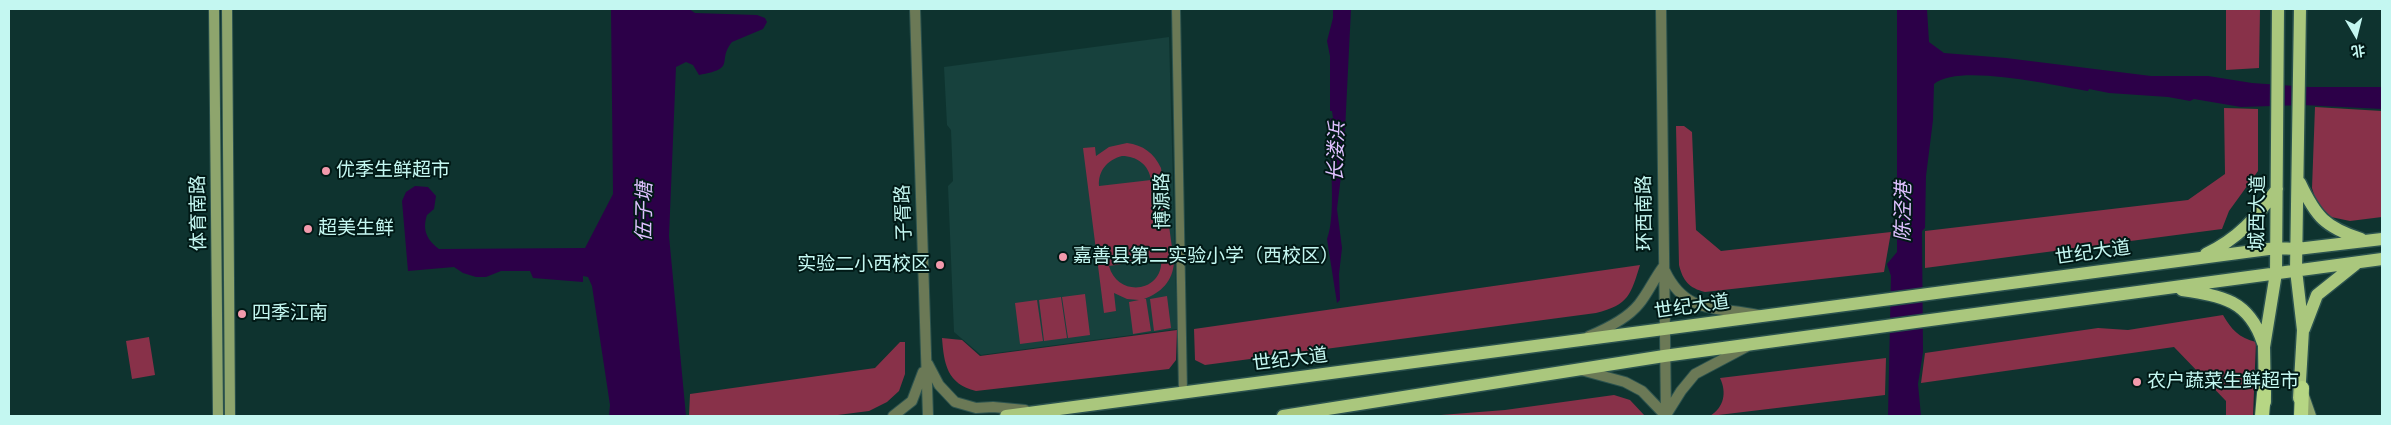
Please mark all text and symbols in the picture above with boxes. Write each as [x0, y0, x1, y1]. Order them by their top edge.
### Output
north arrow [2331, 10, 2381, 60]
text: 北 [2350, 41, 2366, 60]
water label: 长溇浜 [1324, 122, 1350, 182]
place label: 优季生鲜超市 [336, 160, 450, 182]
marker: 优季生鲜超市 [320, 165, 332, 177]
street label: 博源路 [1151, 172, 1175, 230]
street label: 体育南路 [187, 175, 211, 251]
street label: 环西南路 [1633, 175, 1657, 251]
street label: 城西大道 [2246, 175, 2270, 251]
water label: 伍子塘 [632, 182, 658, 242]
water label: 陈泾港 [1891, 182, 1917, 242]
street label: 子胥路 [892, 184, 916, 242]
place label: 超美生鲜 [318, 218, 394, 240]
marker: 超美生鲜 [302, 223, 314, 235]
street label: 世纪大道 [2054, 236, 2132, 270]
place label: 嘉善县第二实验小学（西校区） [1073, 246, 1339, 268]
marker: 嘉善县第二实验小学（西校区） [1057, 251, 1069, 263]
place label: 实验二小西校区 [797, 254, 930, 276]
marker: 实验二小西校区 [934, 259, 946, 271]
street label: 世纪大道 [1653, 290, 1731, 324]
place label: 四季江南 [252, 303, 328, 325]
marker: 四季江南 [236, 308, 248, 320]
street label: 世纪大道 [1251, 344, 1329, 376]
place label: 农户蔬菜生鲜超市 [2147, 371, 2299, 393]
marker: 农户蔬菜生鲜超市 [2131, 376, 2143, 388]

